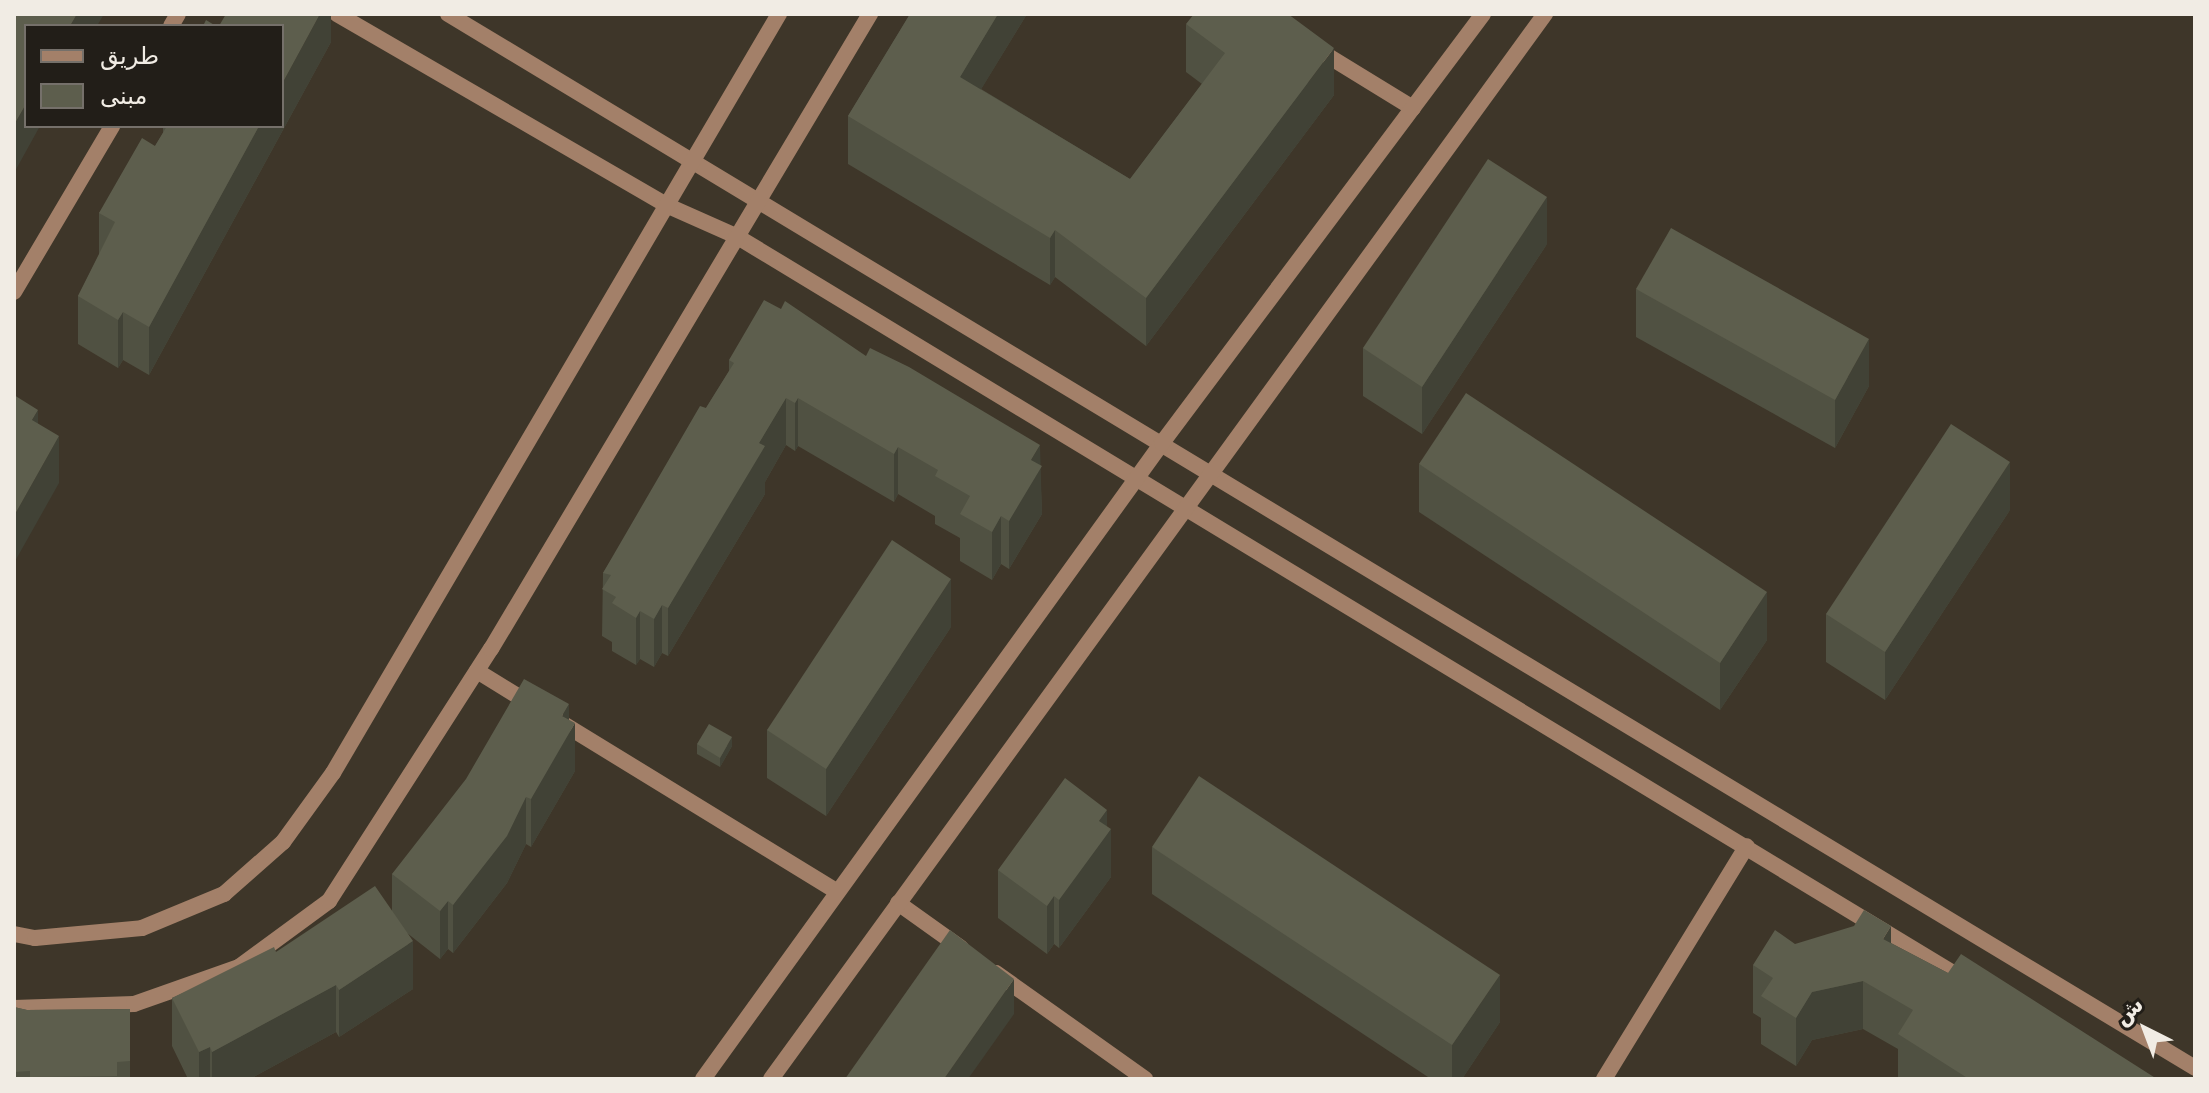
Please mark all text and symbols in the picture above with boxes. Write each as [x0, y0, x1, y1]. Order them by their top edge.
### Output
legend [24, 24, 284, 128]
text: طريق [100, 42, 159, 70]
text: مبنى [100, 82, 147, 110]
north arrow [2105, 989, 2185, 1069]
text: ش [2109, 991, 2148, 1030]

